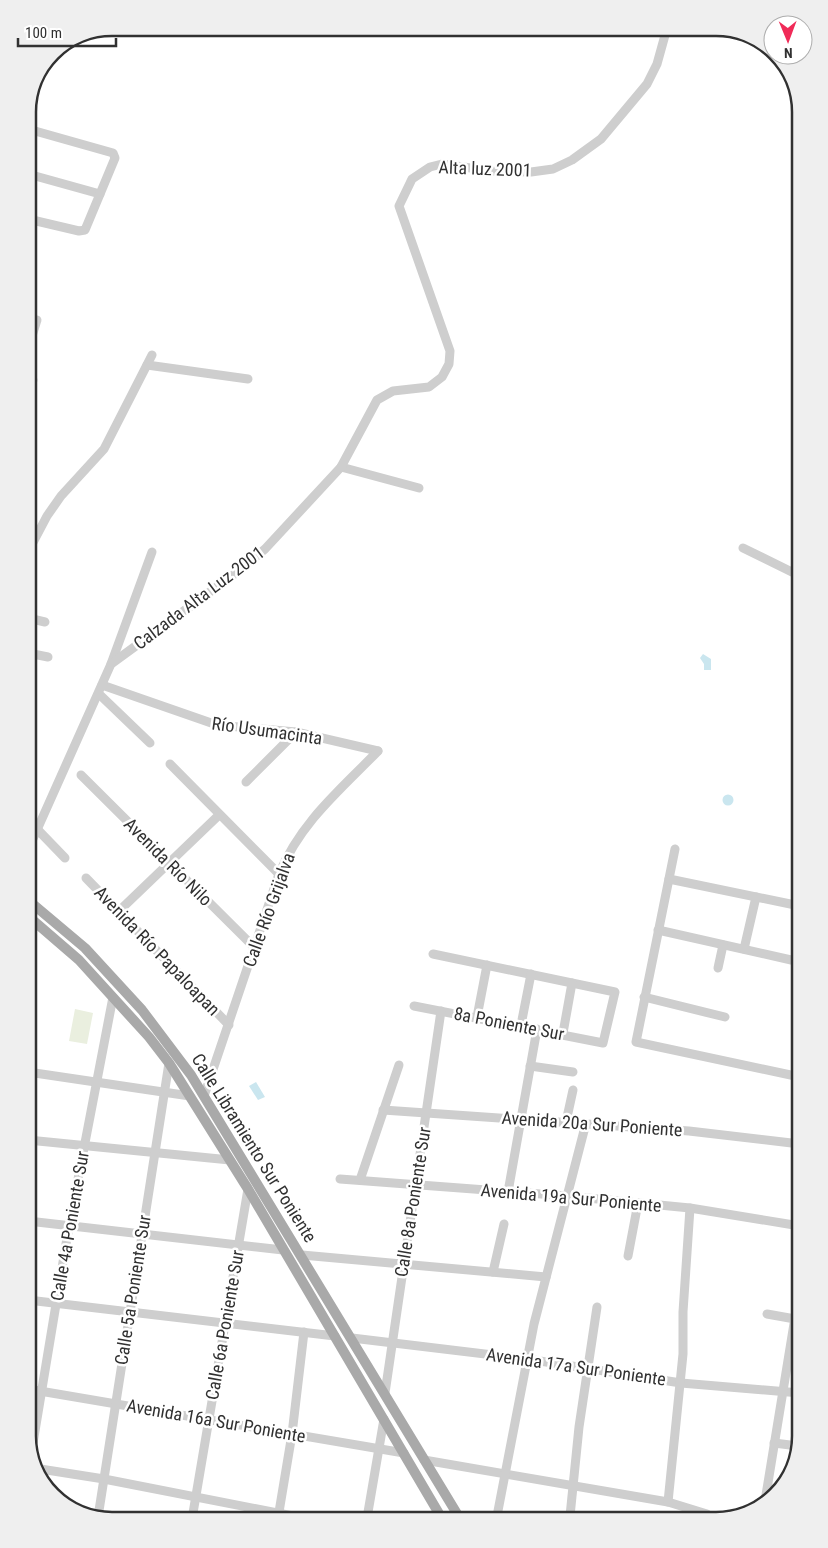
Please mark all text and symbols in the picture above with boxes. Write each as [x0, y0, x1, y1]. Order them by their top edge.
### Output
scale bar [18, 15, 115, 47]
north arrow [763, 15, 813, 65]
text: 100 m [25, 24, 62, 42]
text: N [784, 45, 793, 61]
street label: Alta luz 2001 [438, 156, 532, 181]
street label: Calzada Alta Luz 2001 [129, 542, 268, 654]
street label: Río Usumacinta [211, 712, 324, 749]
street label: Avenida Río Nilo [120, 813, 217, 910]
street label: Calle Río Grijalva [238, 850, 299, 970]
street label: Avenida Río Papaloapan [90, 882, 224, 1020]
street label: 8a Poniente Sur [452, 1003, 567, 1045]
street label: Calle Libramiento Sur Poniente [188, 1050, 321, 1246]
street label: Avenida 20a Sur Poniente [501, 1107, 683, 1140]
street label: Calle 8a Poniente Sur [390, 1125, 435, 1278]
street label: Calle 4a Poniente Sur [46, 1149, 93, 1302]
street label: Avenida 19a Sur Poniente [480, 1179, 662, 1216]
street label: Calle 5a Poniente Sur [110, 1213, 155, 1366]
street label: Calle 6a Poniente Sur [201, 1248, 248, 1401]
street label: Avenida 17a Sur Poniente [485, 1343, 667, 1390]
street label: Avenida 16a Sur Poniente [125, 1394, 307, 1447]

